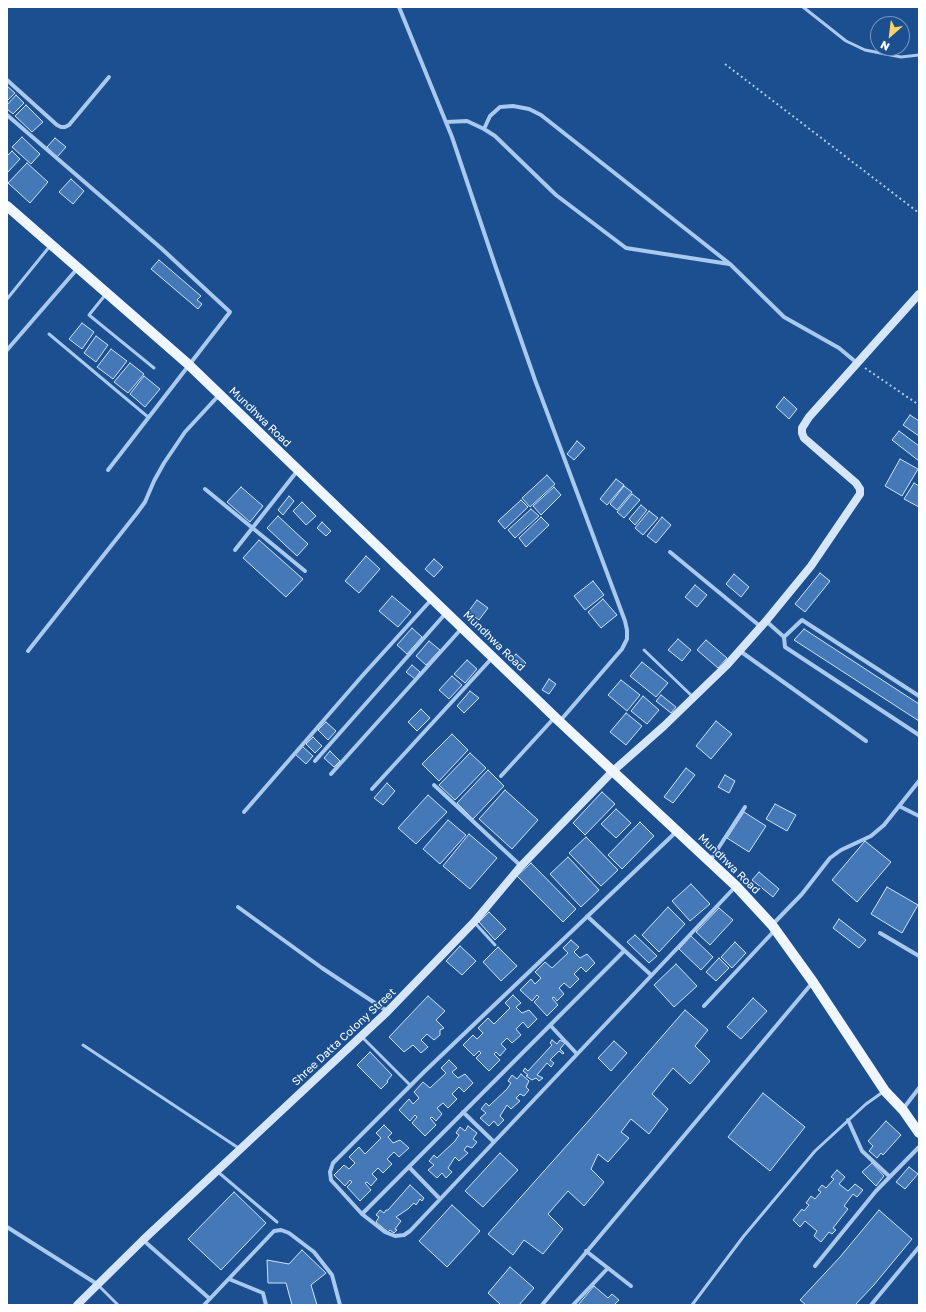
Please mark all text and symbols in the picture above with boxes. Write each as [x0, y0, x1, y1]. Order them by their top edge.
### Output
north arrow [870, 16, 910, 56]
text: N [878, 38, 891, 54]
street label: Mundhwa Road [226, 384, 294, 450]
street label: Mundhwa Road [460, 608, 528, 674]
street label: Mundhwa Road [695, 831, 763, 897]
street label: Shree Datta Colony Street [289, 985, 399, 1089]

